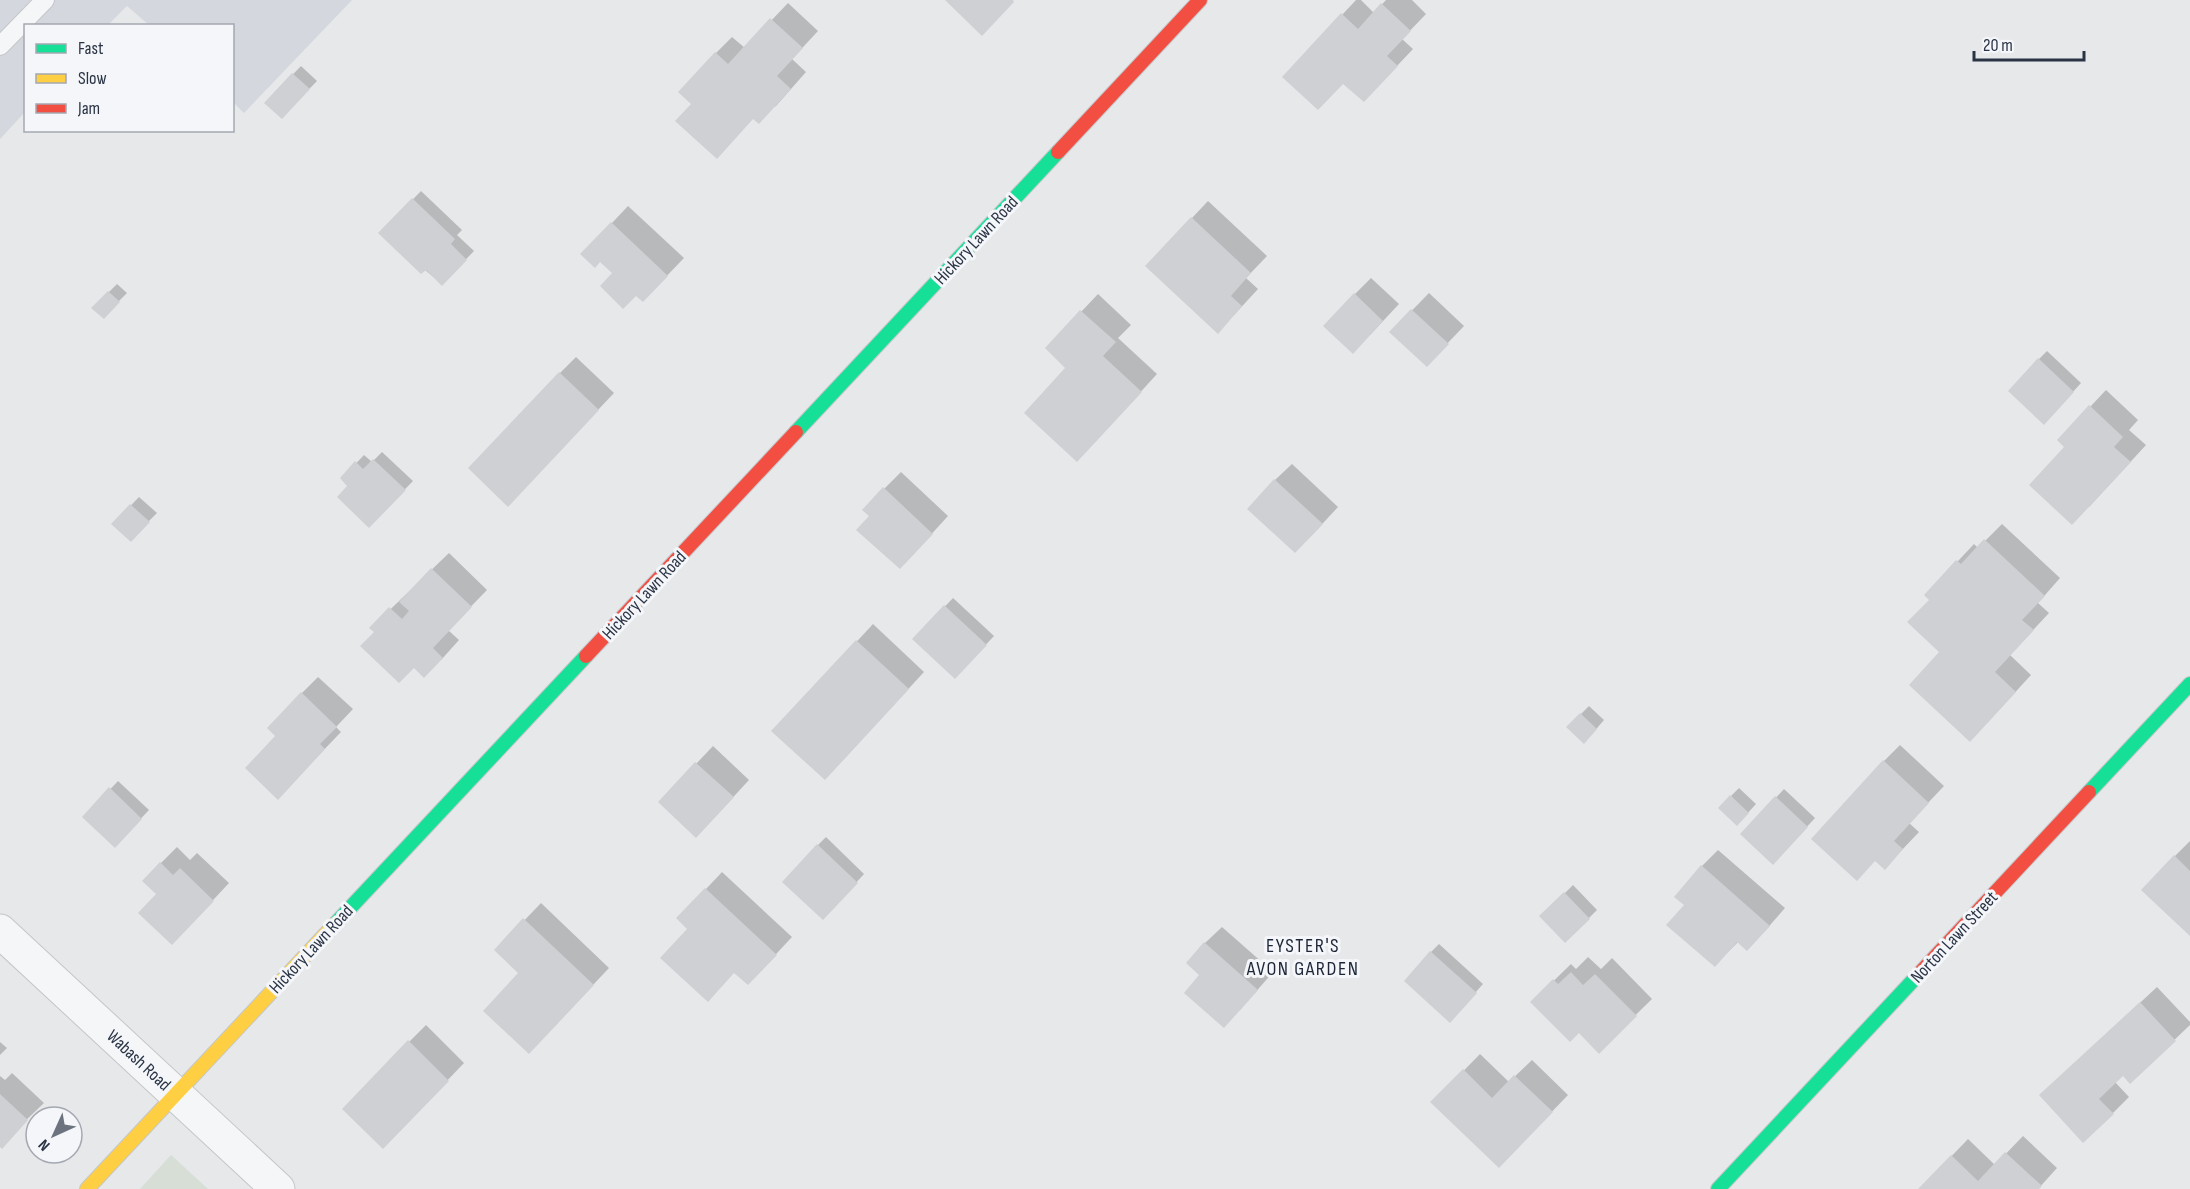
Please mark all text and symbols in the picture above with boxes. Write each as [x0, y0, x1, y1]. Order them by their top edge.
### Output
legend [24, 24, 234, 132]
scale bar [1974, 24, 2084, 62]
text: 20 m [1983, 35, 2013, 56]
text: Fast [78, 38, 104, 59]
text: Slow [78, 68, 107, 89]
text: Jam [77, 98, 100, 119]
street label: Hickory Lawn Road [930, 192, 1023, 289]
street label: Hickory Lawn Road [598, 547, 691, 644]
street label: Norton Lawn Street [1907, 887, 2002, 987]
street label: Hickory Lawn Road [265, 901, 358, 998]
district label: EYSTER'S AVON GARDEN [1246, 934, 1359, 981]
street label: Wabash Road [102, 1026, 175, 1095]
north arrow [24, 1105, 84, 1165]
text: N [35, 1135, 54, 1154]

